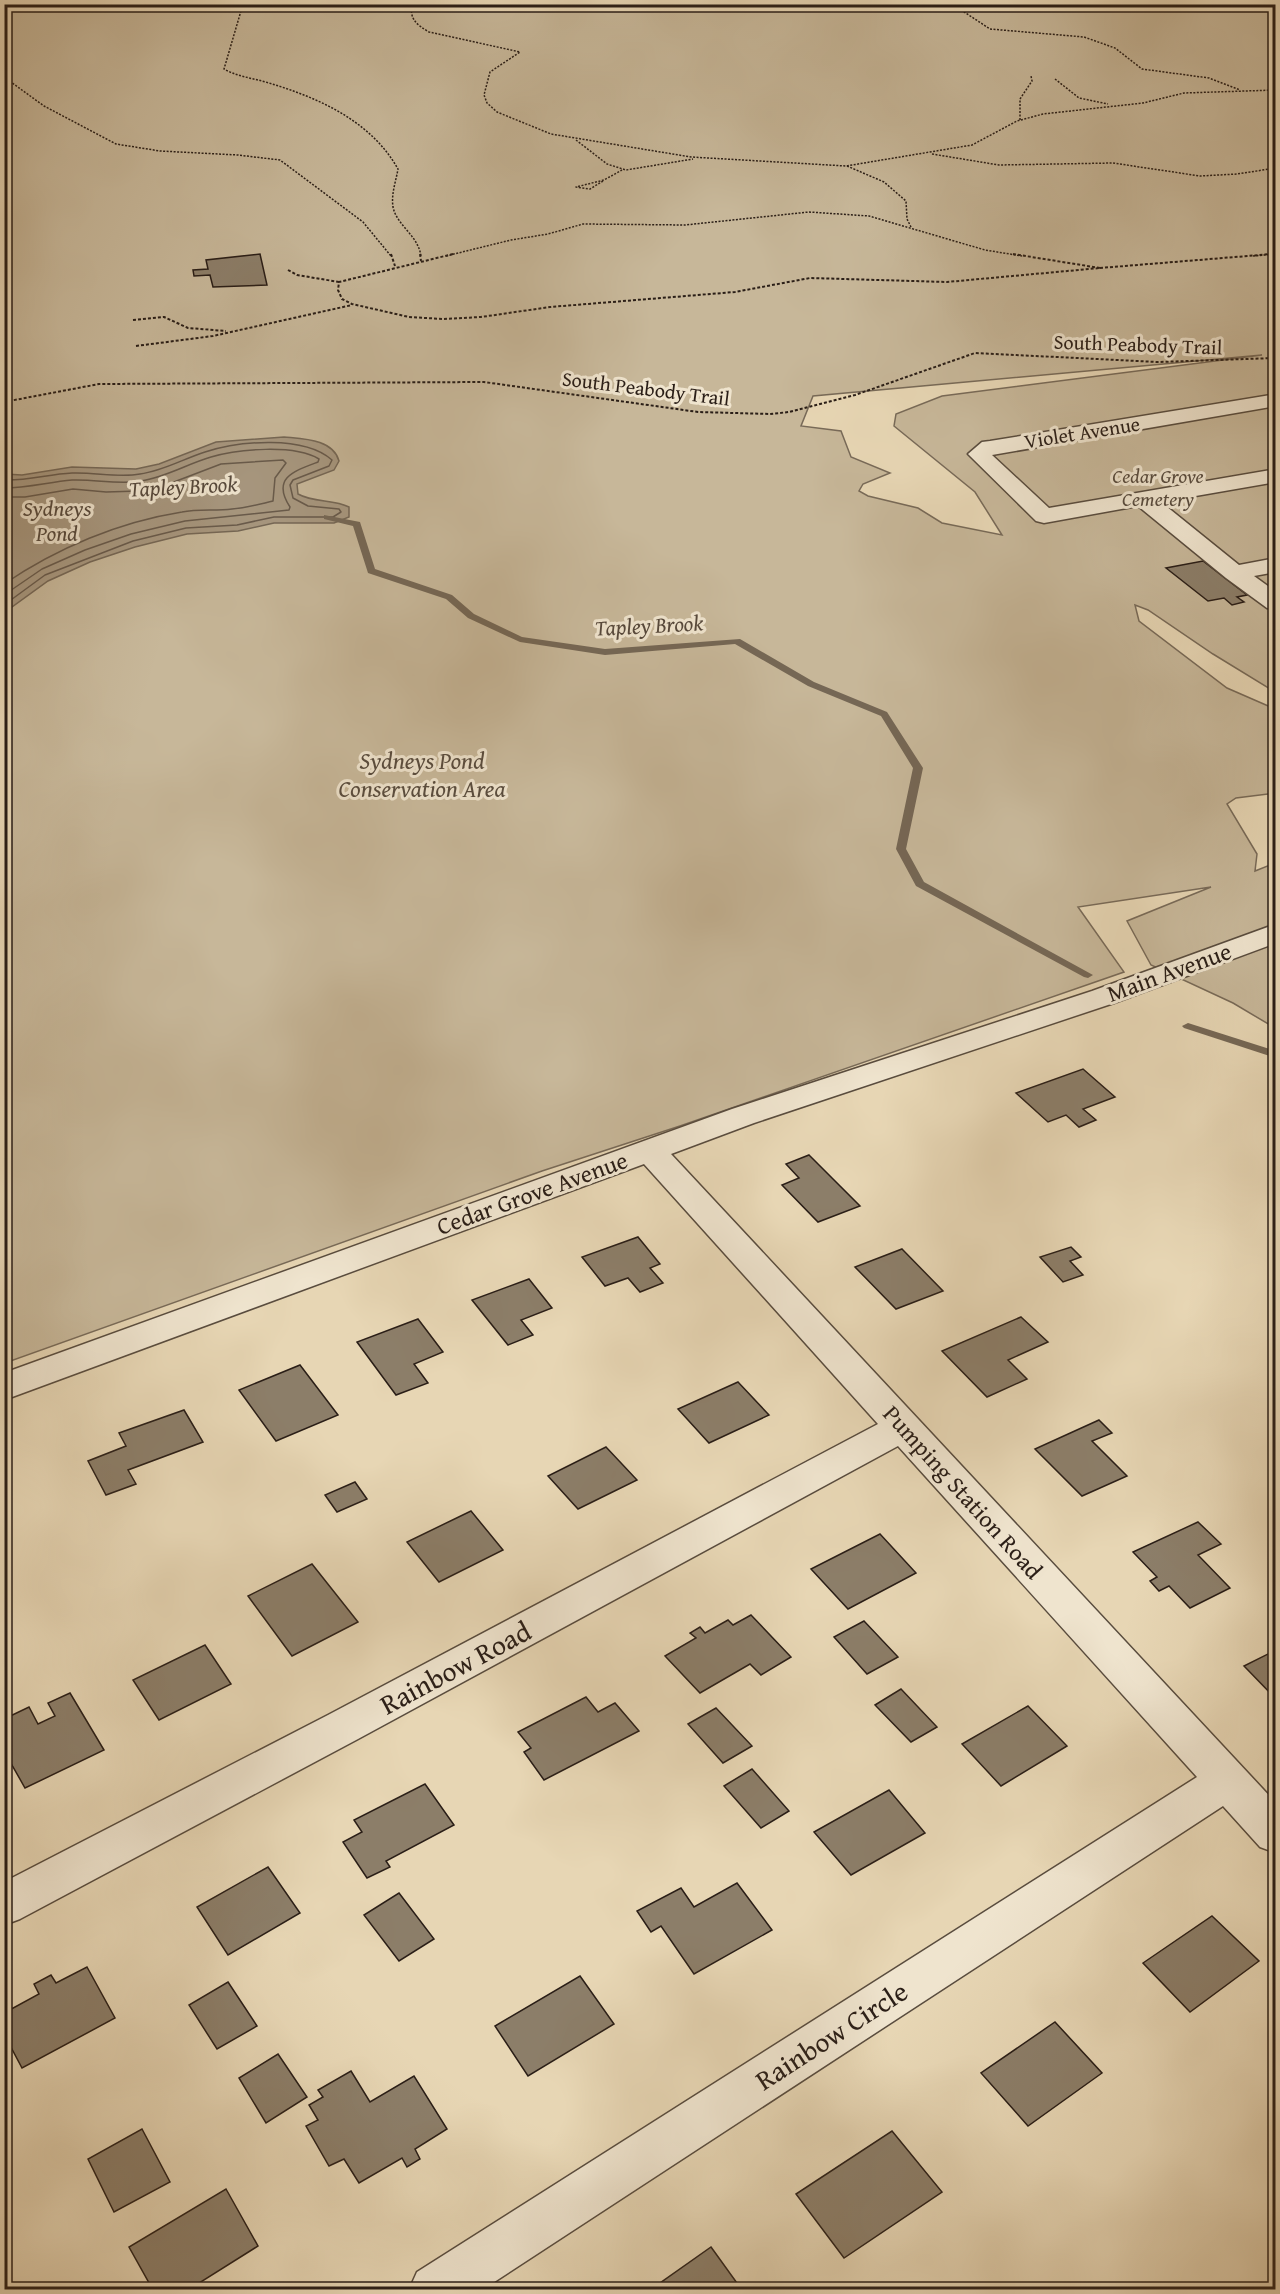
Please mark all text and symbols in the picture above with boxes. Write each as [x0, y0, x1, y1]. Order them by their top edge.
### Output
street label: South Peabody Trail [1053, 327, 1223, 361]
street label: South Peabody Trail [561, 363, 732, 413]
street label: Violet Avenue [1022, 409, 1142, 455]
park label: Cedar Grove Cemetery [1112, 461, 1204, 513]
water label: Tapley Brook [128, 467, 239, 505]
water label: Sydneys Pond [23, 492, 91, 549]
water label: Tapley Brook [594, 606, 705, 644]
park label: Sydneys Pond Conservation Area [339, 743, 505, 806]
street label: Main Avenue [1102, 933, 1236, 1011]
street label: Cedar Grove Avenue [432, 1142, 632, 1244]
street label: Pumping Station Road [875, 1397, 1051, 1587]
street label: Rainbow Road [372, 1610, 538, 1724]
street label: Rainbow Circle [747, 1970, 915, 2100]

